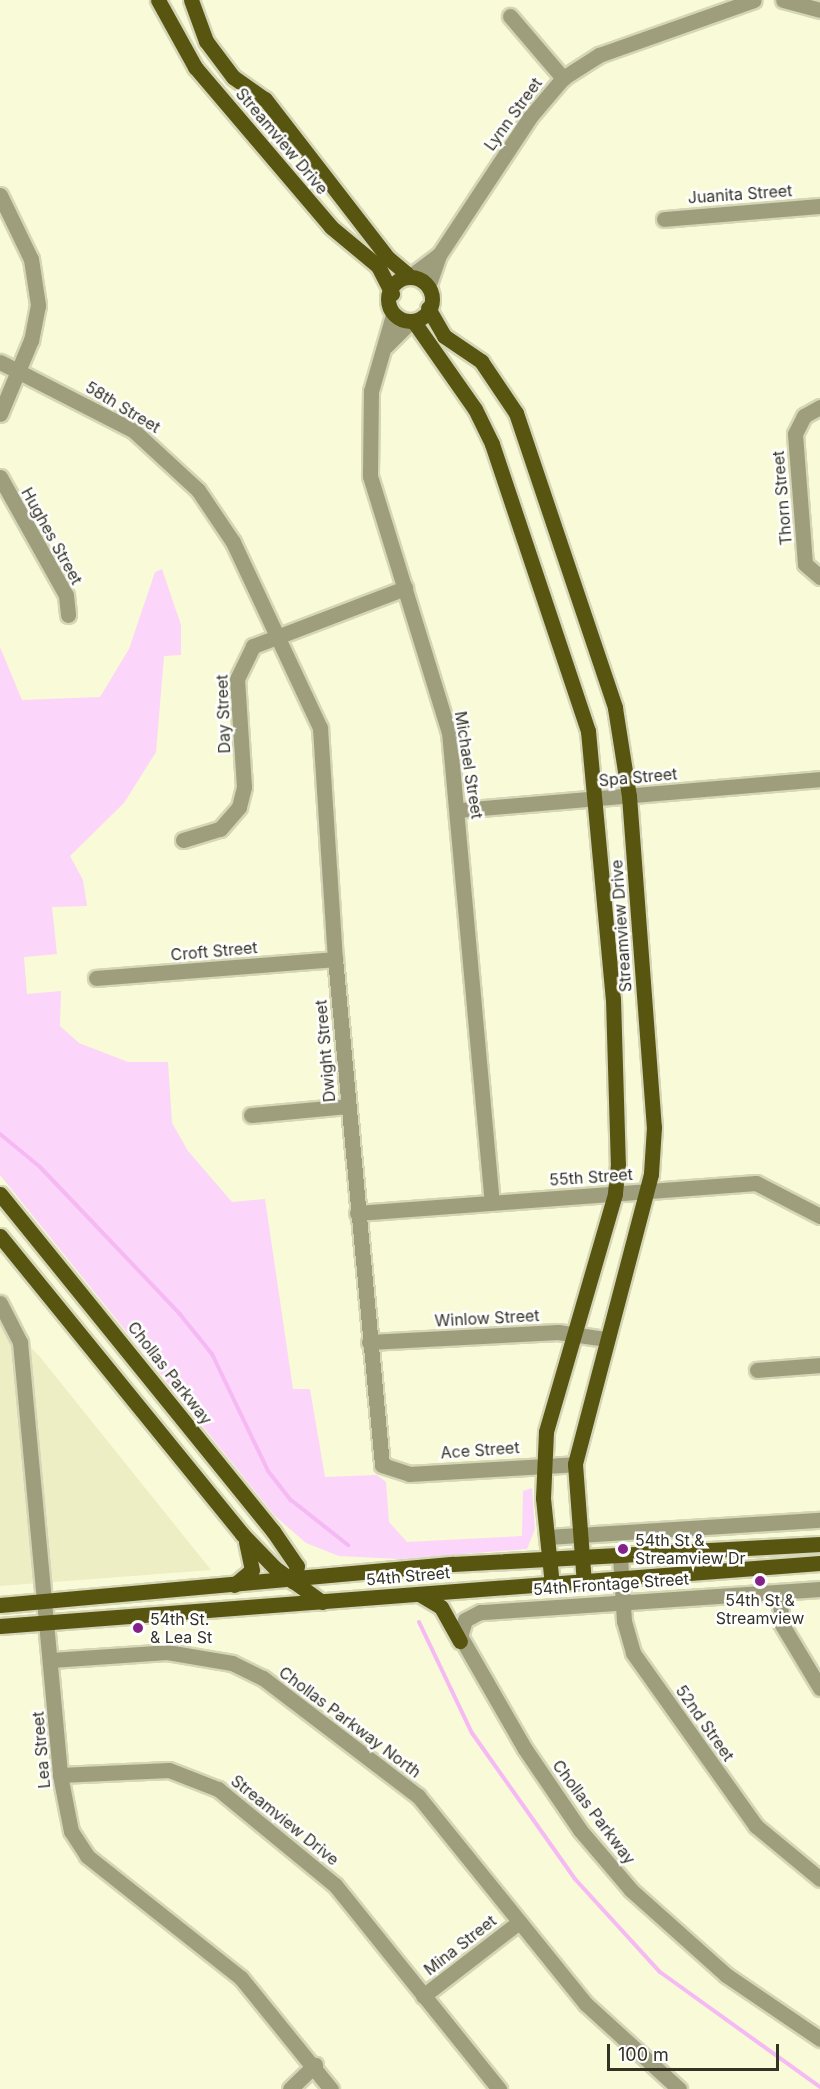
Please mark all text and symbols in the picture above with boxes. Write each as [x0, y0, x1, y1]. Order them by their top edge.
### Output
street label: Lynn Street [480, 74, 546, 154]
street label: Streamview Drive [232, 84, 332, 198]
street label: Juanita Street [687, 181, 793, 207]
street label: 58th Street [82, 377, 164, 437]
street label: Thorn Street [768, 450, 796, 546]
street label: Hughes Street [17, 484, 87, 588]
street label: Day Street [212, 674, 234, 754]
street label: Michael Street [451, 710, 487, 820]
street label: Spa Street [598, 764, 678, 790]
street label: Streamview Drive [607, 859, 635, 993]
street label: Croft Street [170, 938, 258, 964]
street label: Dwight Street [311, 999, 339, 1103]
street label: 55th Street [549, 1165, 633, 1189]
street label: Winlow Street [434, 1306, 540, 1330]
street label: Chollas Parkway [124, 1318, 216, 1428]
street label: Ace Street [440, 1438, 520, 1462]
place label: 54th St & Streamview Dr [635, 1530, 746, 1568]
marker: 54th St & Streamview Dr [616, 1542, 630, 1556]
street label: 54th Street [365, 1563, 451, 1589]
street label: 54th Frontage Street [532, 1569, 690, 1599]
marker: 54th St & Streamview [753, 1574, 767, 1588]
place label: 54th St & Streamview [716, 1590, 804, 1628]
place label: 54th St. & Lea St [150, 1609, 212, 1647]
marker: 54th St. & Lea St [131, 1621, 145, 1635]
street label: Chollas Parkway North [275, 1662, 425, 1782]
street label: 52nd Street [672, 1681, 738, 1765]
street label: Lea Street [28, 1711, 54, 1789]
street label: Chollas Parkway [549, 1756, 639, 1868]
street label: Streamview Drive [227, 1771, 343, 1869]
street label: Mina Street [420, 1911, 500, 1979]
scale bar [610, 2032, 782, 2070]
text: 100 m [618, 2044, 669, 2065]

